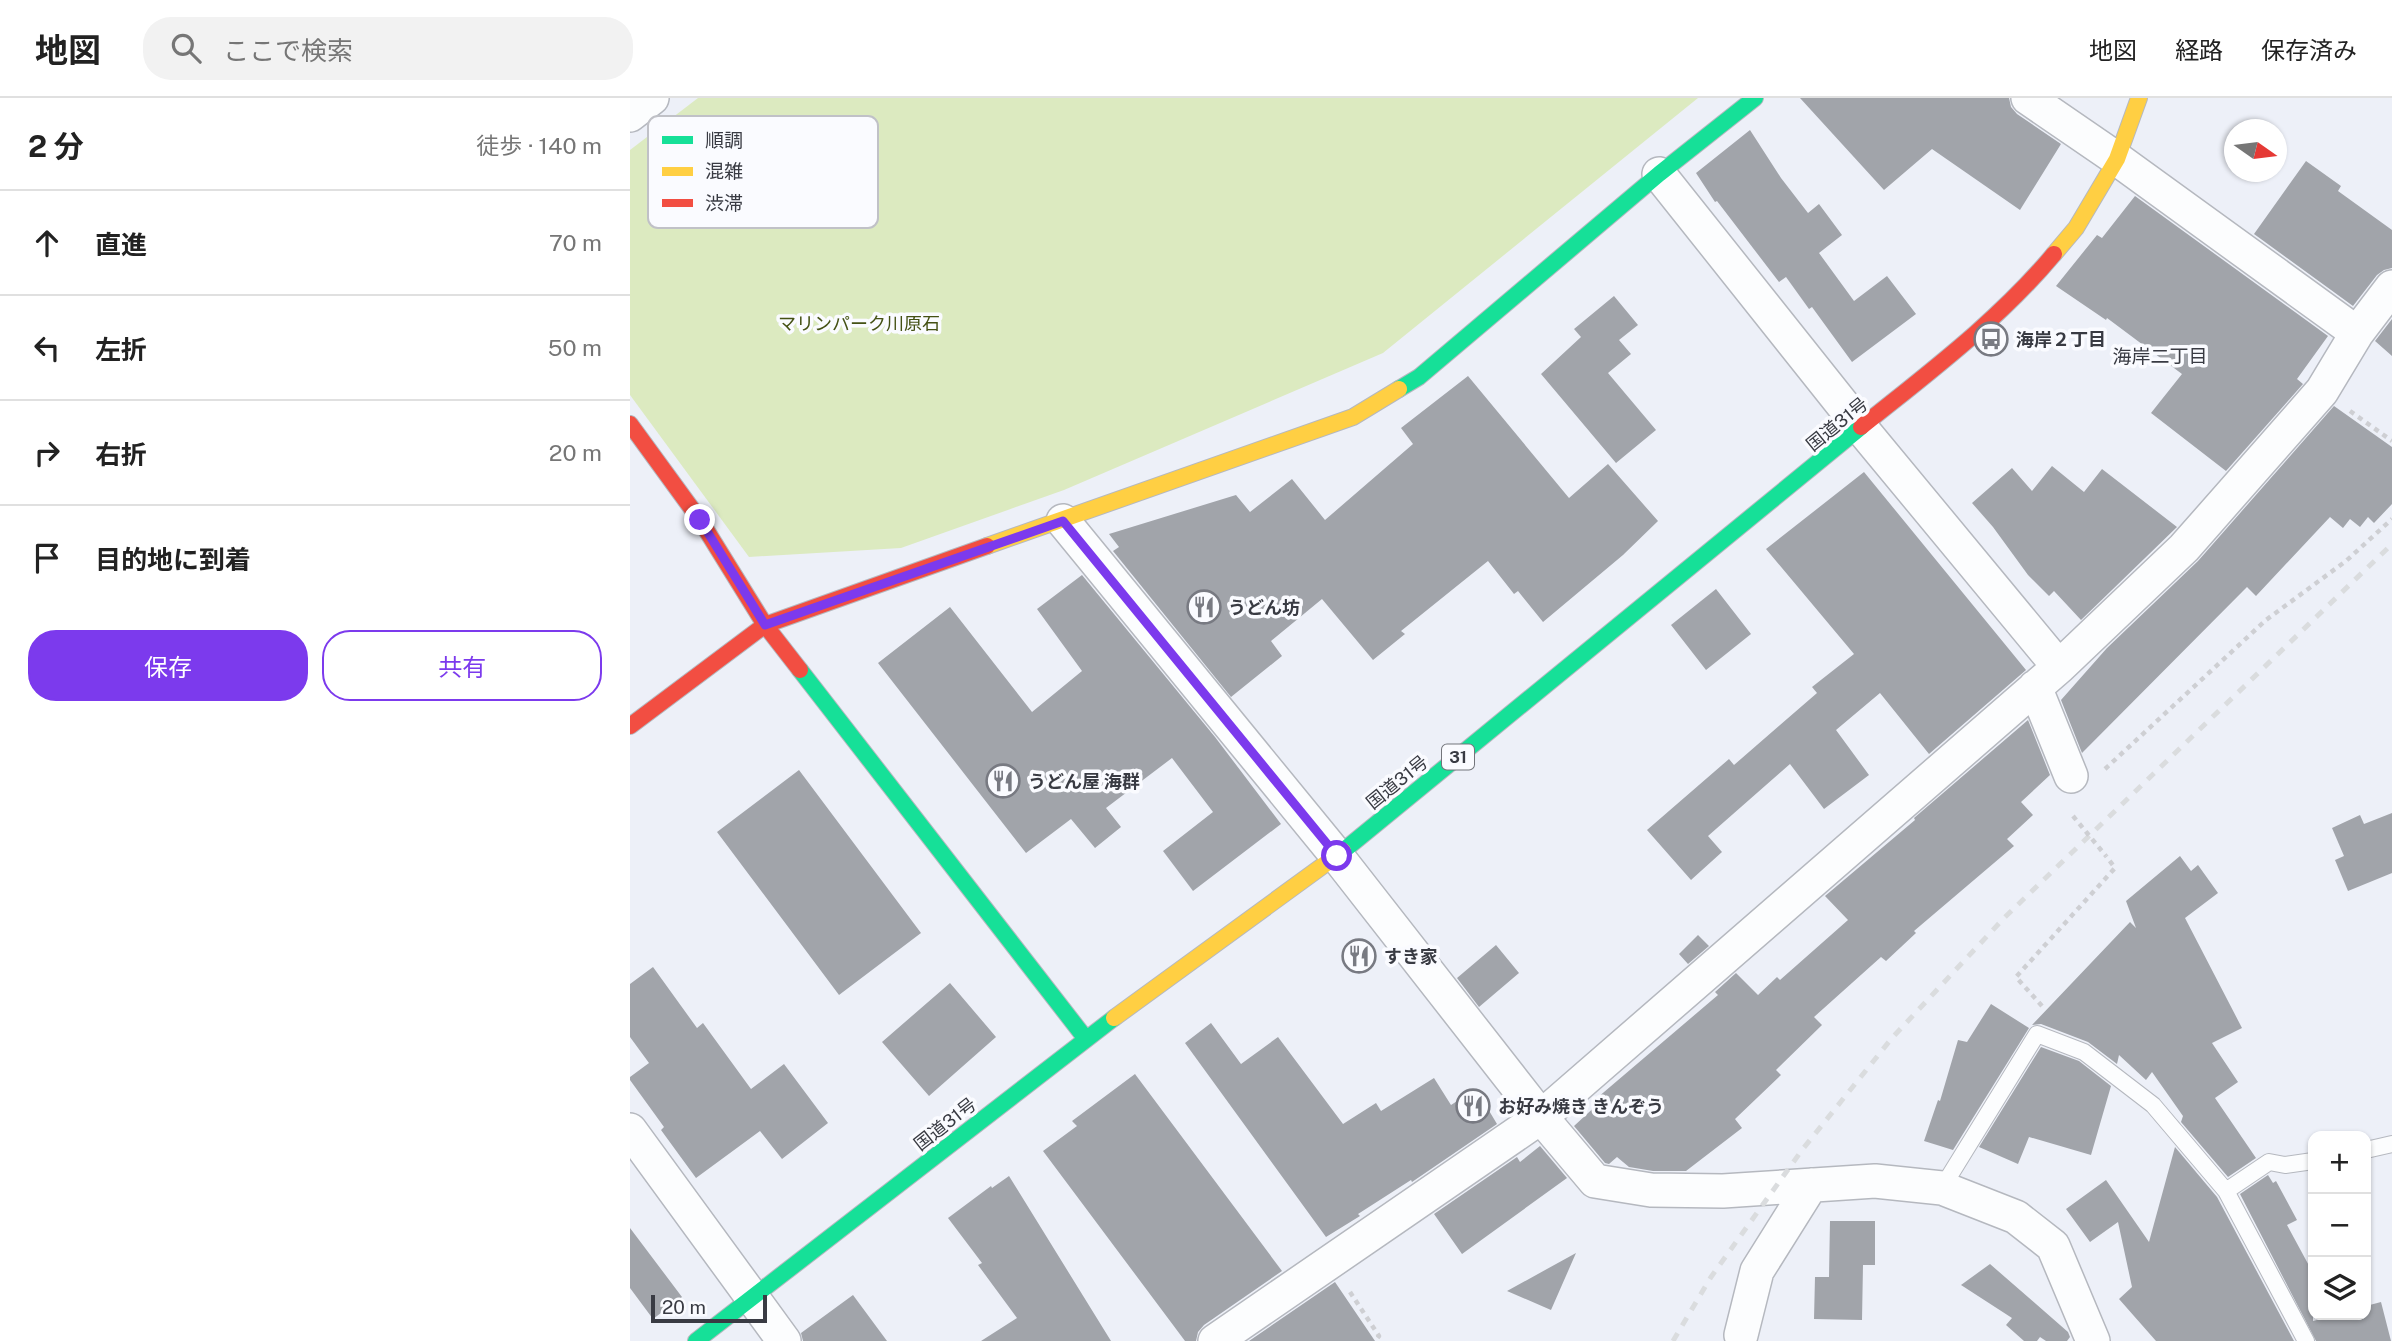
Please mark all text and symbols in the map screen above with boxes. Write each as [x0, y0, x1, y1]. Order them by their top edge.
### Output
search box [143, 17, 633, 80]
icon: search [167, 29, 205, 67]
text: 地図 [35, 31, 101, 69]
text: ここで検索 [223, 35, 353, 66]
text: 地図 [2089, 36, 2137, 64]
text: 経路 [2175, 36, 2223, 64]
text: 保存済み [2261, 36, 2357, 64]
legend [648, 116, 878, 228]
north arrow [2224, 119, 2287, 182]
text: 2 分 [28, 128, 84, 164]
text: 順調 [705, 129, 743, 151]
text: 徒歩 · 140 m [476, 132, 602, 159]
text: 混雑 [705, 160, 743, 182]
text: 渋滞 [705, 192, 743, 214]
icon: ahead [28, 224, 66, 262]
text: 直進 [95, 229, 147, 260]
text: 70 m [549, 229, 602, 256]
park label: マリンパーク川原石 [778, 313, 940, 334]
bus stop icon: 海岸２丁目 [1972, 320, 2010, 358]
icon: left [28, 329, 66, 367]
place label: 海岸２丁目 [2016, 329, 2106, 350]
text: 左折 [95, 334, 147, 365]
text: 50 m [548, 334, 602, 361]
district label: 海岸二丁目 [2112, 345, 2208, 367]
street label: 国道31号 [1802, 393, 1872, 455]
icon: right [28, 434, 66, 472]
text: 右折 [95, 439, 147, 470]
text: 20 m [549, 439, 602, 466]
route end [684, 504, 715, 535]
icon: arrive [28, 539, 66, 577]
text: 目的地に到着 [95, 544, 251, 575]
restaurant icon: うどん坊 [1185, 588, 1223, 626]
place label: うどん坊 [1228, 597, 1300, 618]
button: 保存 [28, 630, 308, 701]
button: 共有 [322, 630, 602, 701]
road number: 31 [1442, 744, 1474, 770]
street label: 国道31号 [1362, 751, 1432, 813]
restaurant icon: うどん屋 海群 [984, 762, 1022, 800]
place label: うどん屋 海群 [1028, 771, 1140, 792]
route start [1321, 840, 1352, 871]
restaurant icon: すき家 [1340, 937, 1378, 975]
place label: すき家 [1384, 946, 1438, 967]
restaurant icon: お好み焼き きんぞう [1454, 1087, 1492, 1125]
street label: 国道31号 [910, 1093, 980, 1155]
place label: お好み焼き きんぞう [1498, 1096, 1664, 1117]
map controls [2308, 1131, 2371, 1320]
button: + [2308, 1131, 2371, 1194]
button: − [2308, 1194, 2371, 1257]
button: layers [2308, 1257, 2371, 1320]
scale bar [651, 1292, 766, 1324]
text: 20 m [662, 1296, 706, 1318]

